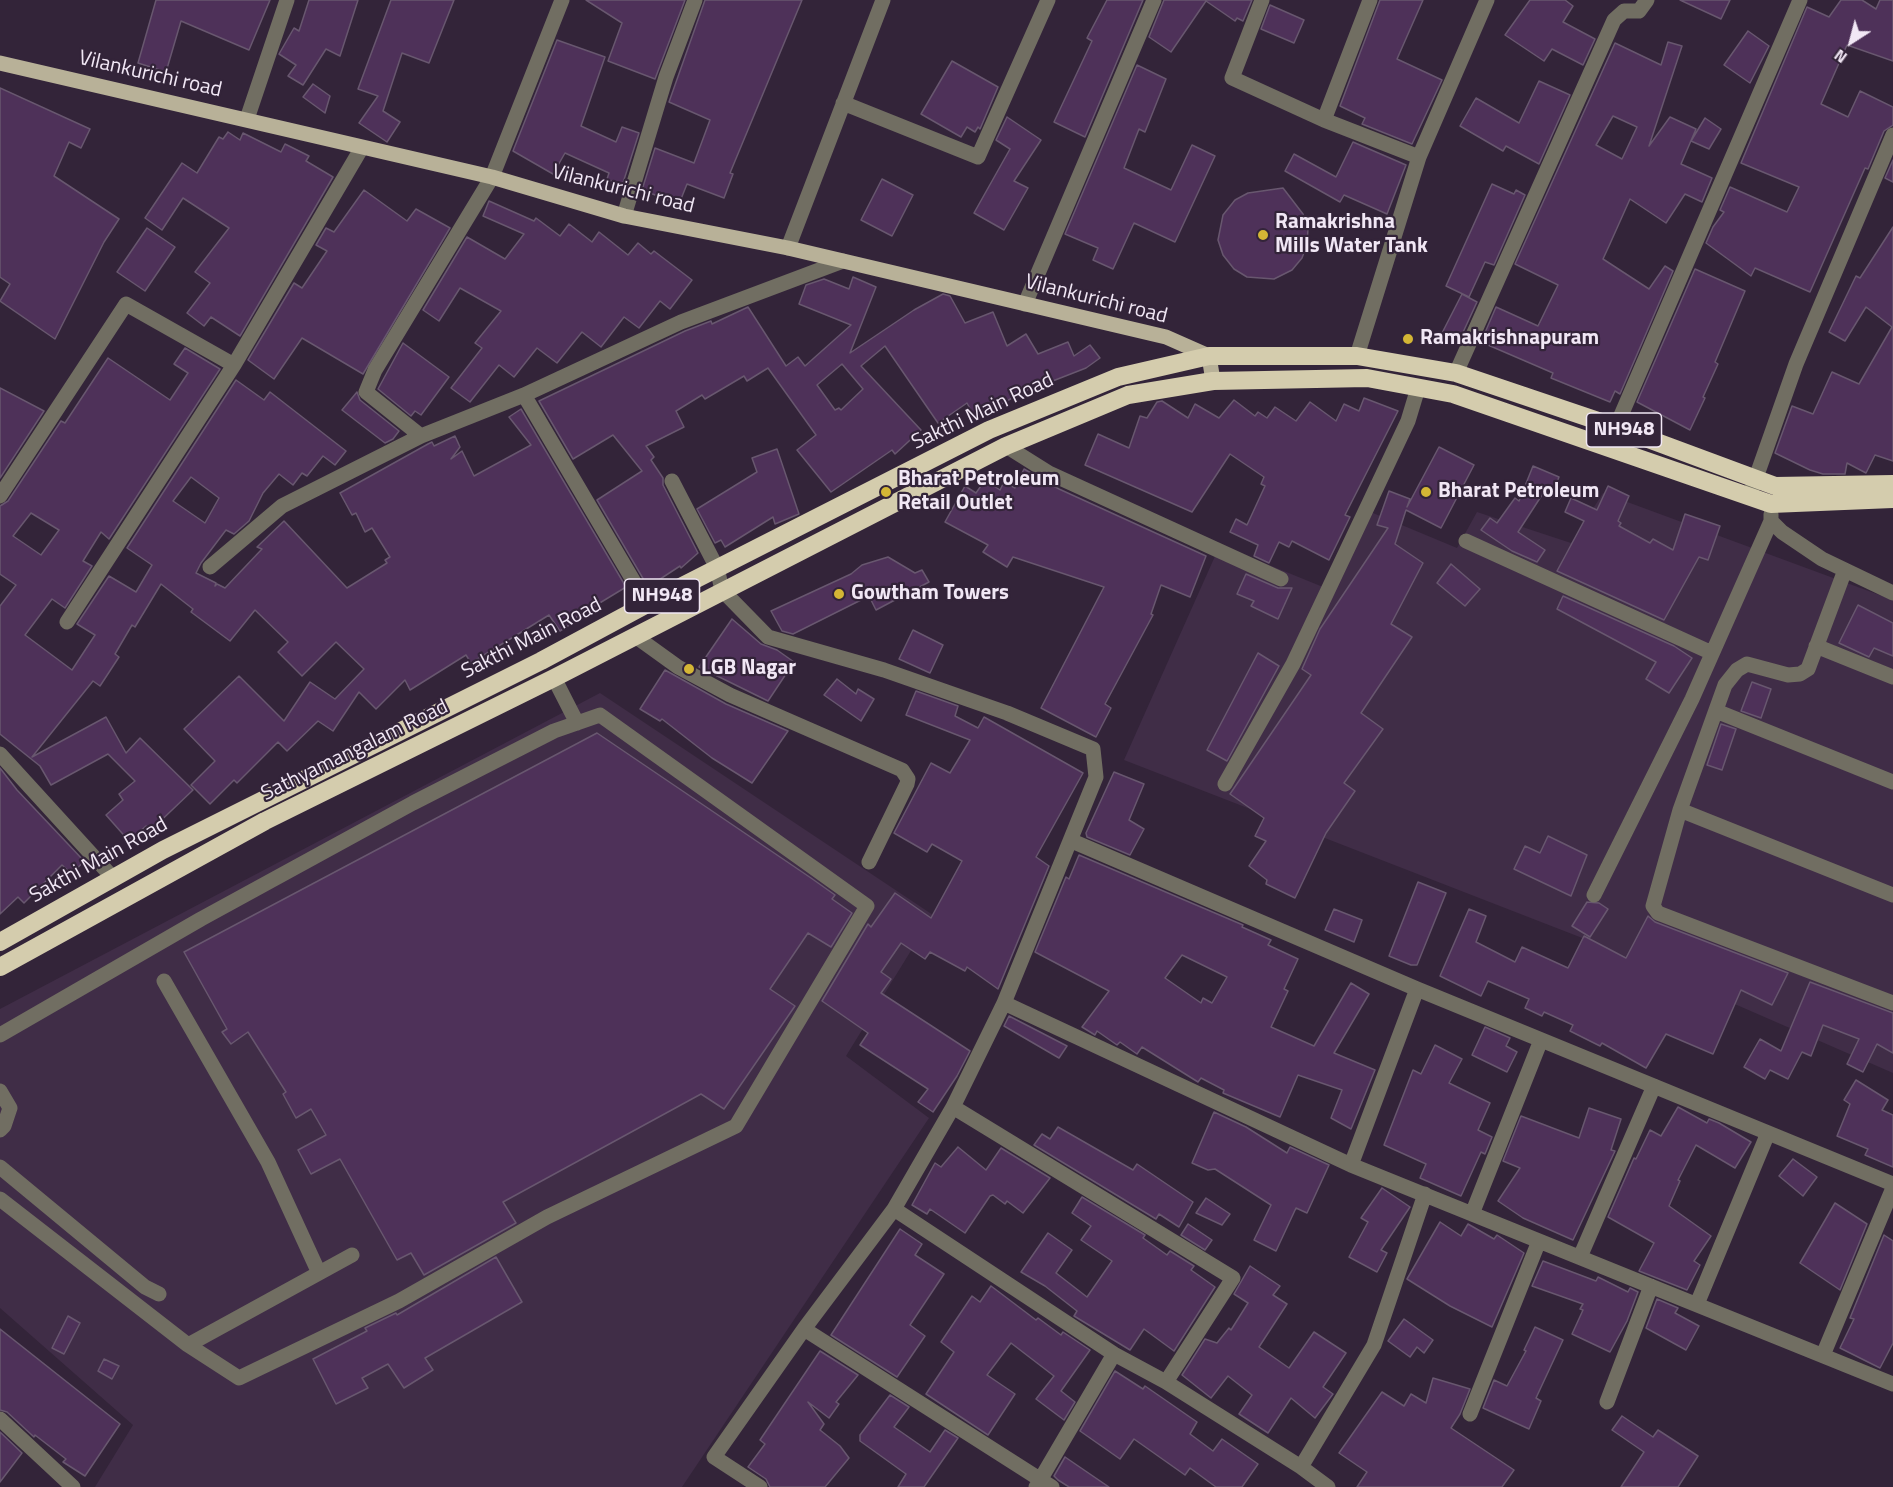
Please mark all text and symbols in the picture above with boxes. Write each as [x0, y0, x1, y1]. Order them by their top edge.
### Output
north arrow [1821, 12, 1881, 72]
text: N [1829, 44, 1852, 70]
street label: Vilankurichi road [76, 46, 224, 104]
street label: Vilankurichi road [549, 160, 697, 220]
place label: Ramakrishna Mills Water Tank [1275, 210, 1428, 260]
marker: Ramakrishna Mills Water Tank [1256, 228, 1270, 242]
street label: Vilankurichi road [1022, 270, 1170, 330]
place label: Ramakrishnapuram [1420, 326, 1599, 352]
marker: Ramakrishnapuram [1401, 332, 1415, 346]
street label: Sakthi Main Road [908, 368, 1058, 456]
road number: NH948 [1586, 413, 1662, 447]
place label: Bharat Petroleum Retail Outlet [898, 467, 1059, 517]
place label: Bharat Petroleum [1438, 479, 1599, 505]
marker: Bharat Petroleum Retail Outlet [879, 485, 893, 499]
marker: Bharat Petroleum [1419, 485, 1433, 499]
road number: NH948 [624, 579, 700, 613]
place label: Gowtham Towers [851, 581, 1009, 607]
marker: Gowtham Towers [832, 587, 846, 601]
street label: Sakthi Main Road [458, 593, 606, 685]
place label: LGB Nagar [701, 656, 796, 682]
marker: LGB Nagar [682, 662, 696, 676]
street label: Sathyamangalam Road [258, 695, 452, 807]
street label: Sakthi Main Road [26, 813, 172, 909]

